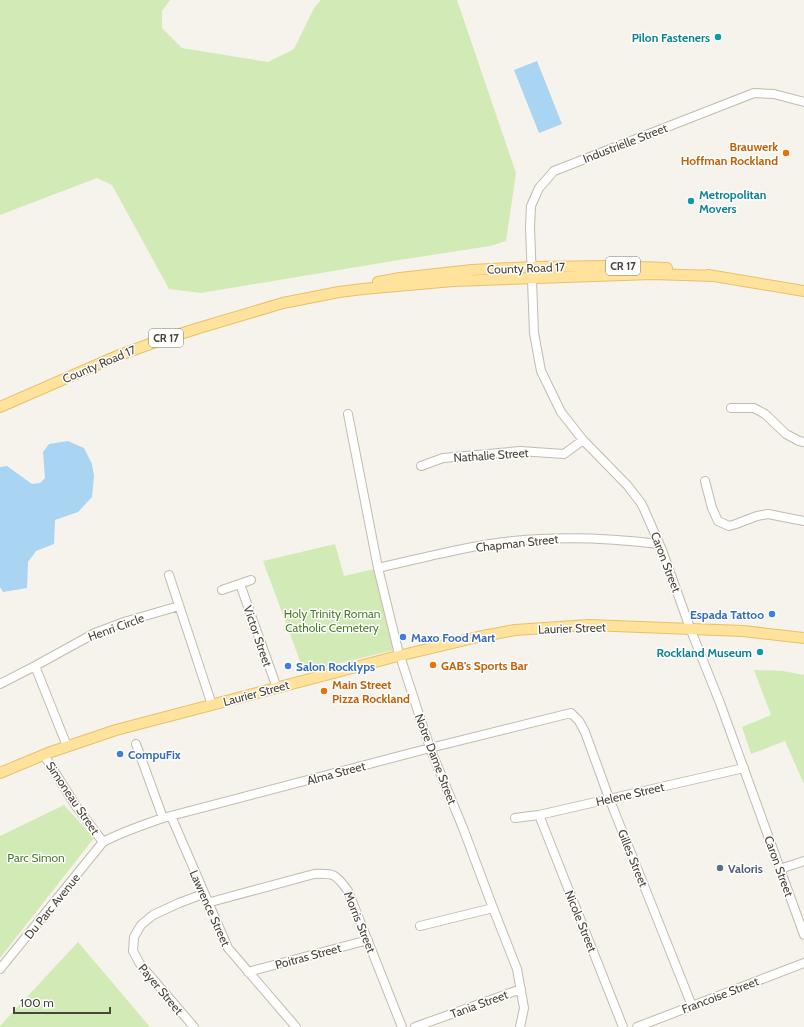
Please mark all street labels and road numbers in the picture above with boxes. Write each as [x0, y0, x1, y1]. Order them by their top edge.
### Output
street label: Industrielle Street [581, 120, 669, 166]
road number: CR 17 [606, 257, 640, 275]
street label: County Road 17 [487, 259, 565, 277]
road number: CR 17 [149, 329, 183, 347]
street label: County Road 17 [60, 342, 138, 386]
street label: Nathalie Street [453, 445, 529, 465]
street label: Caron Street [648, 530, 684, 594]
street label: Chapman Street [475, 531, 559, 555]
street label: Victor Street [241, 603, 275, 669]
street label: Henri Circle [86, 610, 146, 644]
street label: Laurier Street [538, 619, 606, 637]
street label: Laurier Street [221, 677, 291, 709]
street label: Notre Dame Street [412, 712, 460, 806]
street label: Alma Street [305, 758, 367, 788]
street label: Simoneau Street [43, 759, 103, 837]
street label: Helene Street [594, 779, 666, 809]
street label: Gilles Street [615, 827, 651, 889]
street label: Caron Street [761, 834, 797, 898]
street label: Lawrence Street [187, 868, 233, 948]
street label: Du Parc Avenue [21, 870, 83, 942]
street label: Nicole Street [562, 888, 600, 954]
street label: Morris Street [341, 889, 379, 955]
street label: Poitras Street [273, 940, 343, 972]
street label: Payer Street [135, 961, 187, 1017]
street label: Francoise Street [679, 973, 761, 1017]
street label: Tania Street [448, 987, 510, 1021]

